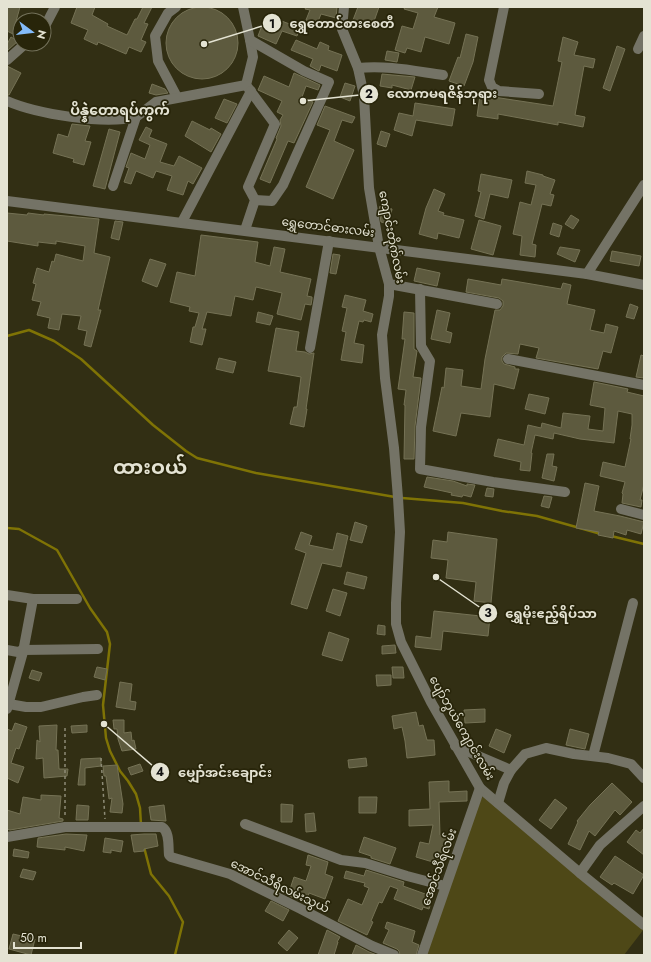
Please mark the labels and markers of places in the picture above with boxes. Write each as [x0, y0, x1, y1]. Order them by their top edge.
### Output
callout: ရွှေတောင်စားစေတီ [262, 11, 403, 36]
callout: လောကမရဇိန်ဘုရား [359, 81, 505, 106]
callout: ရွှေမိုးဧည့်ရိပ်သာ [478, 601, 605, 626]
callout: မျှော်အင်းချောင်း [150, 760, 279, 785]

